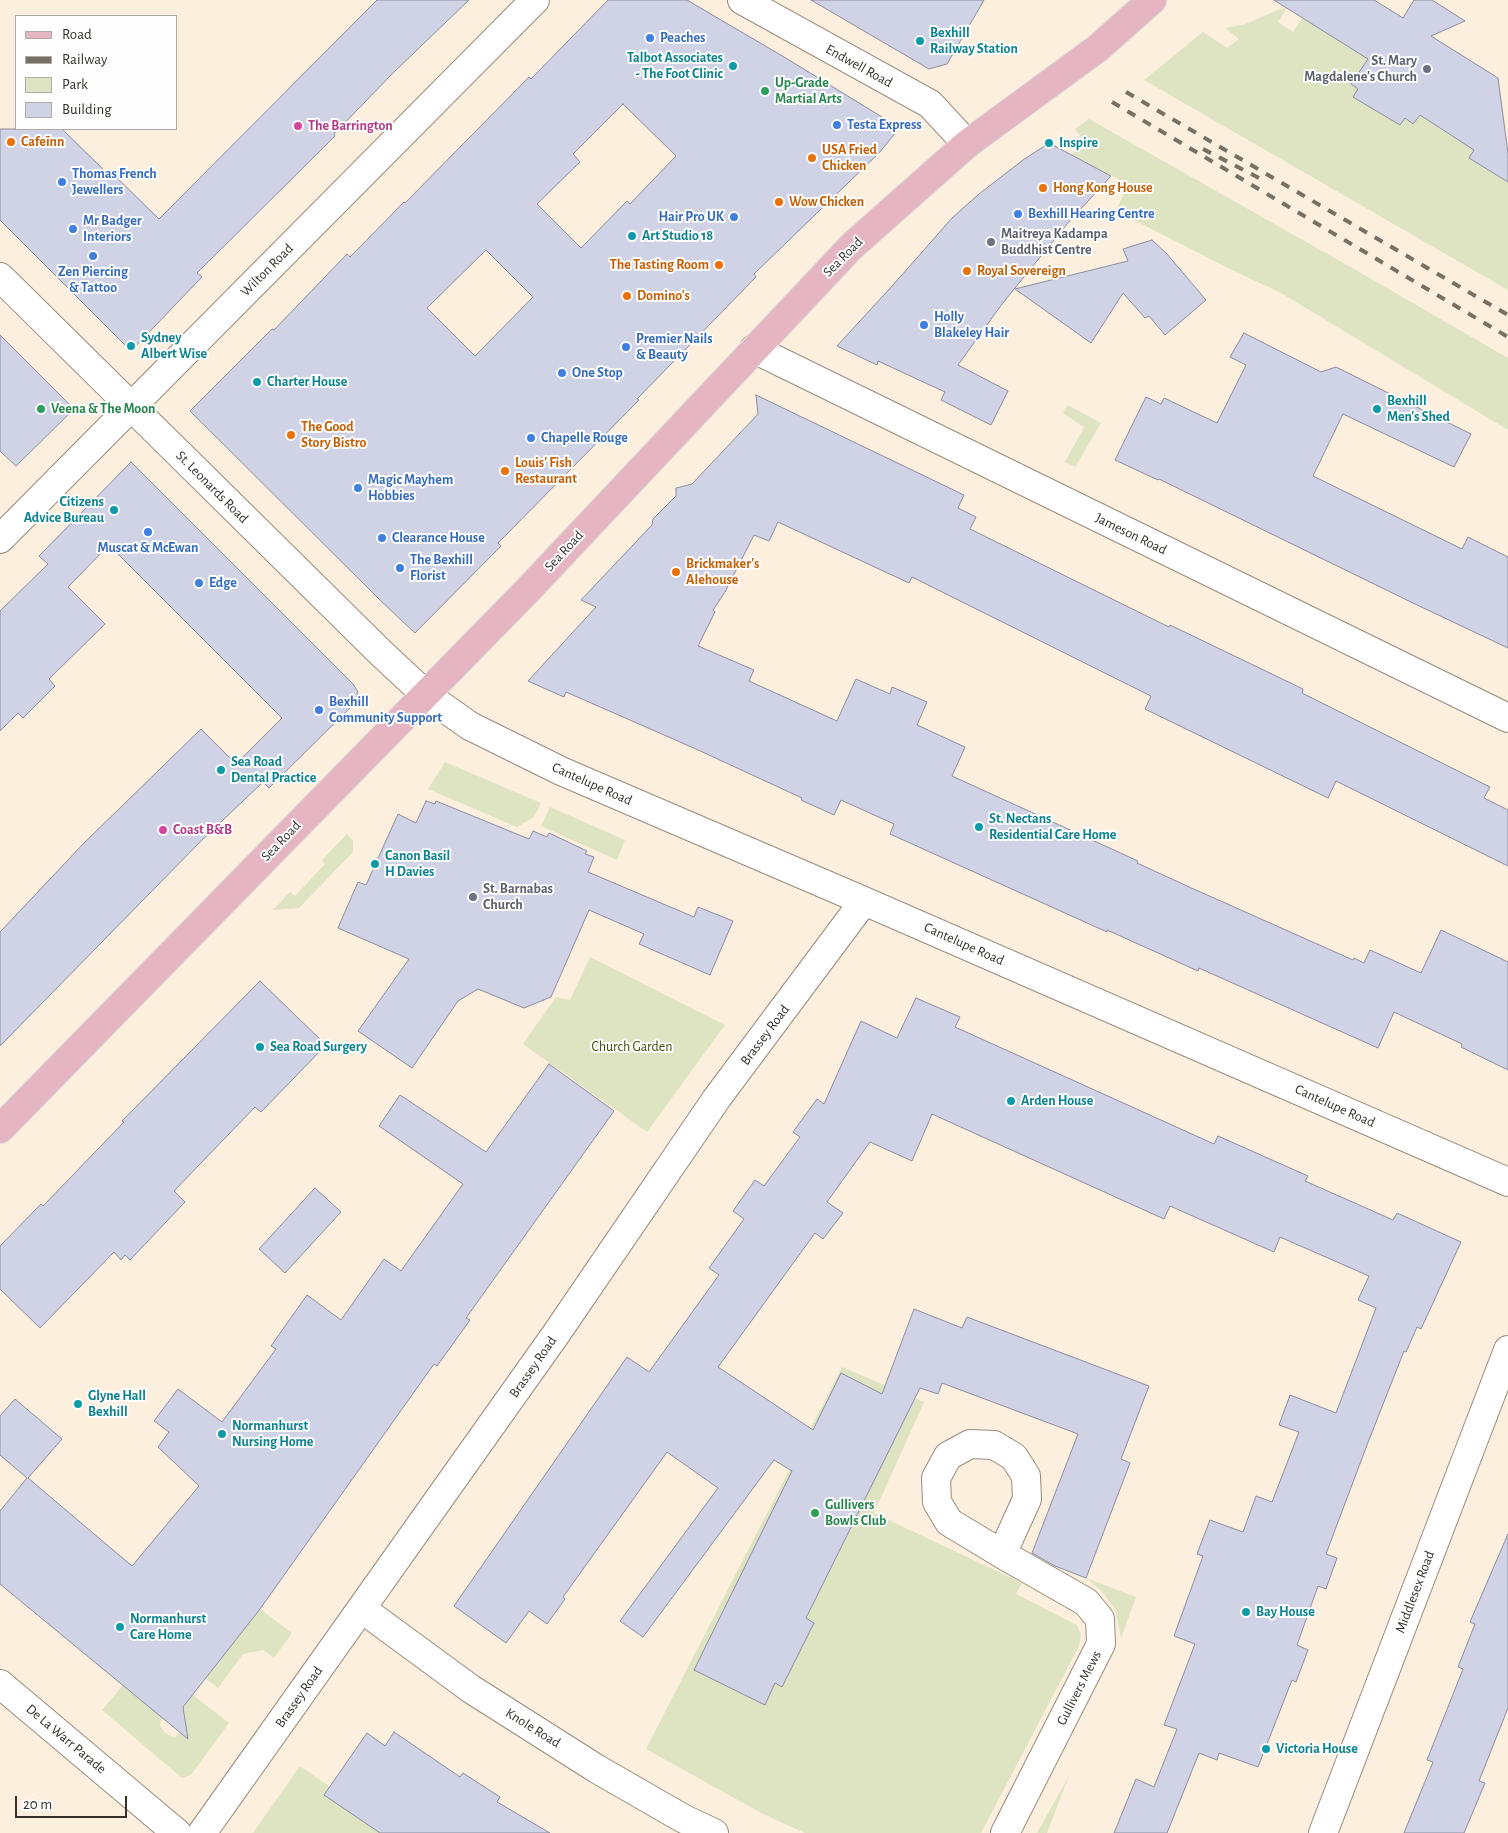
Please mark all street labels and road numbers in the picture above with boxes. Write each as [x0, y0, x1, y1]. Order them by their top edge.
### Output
street label: Endwell Road [823, 41, 895, 91]
street label: Sea Road [820, 234, 866, 280]
street label: Wilton Road [237, 240, 297, 300]
street label: St. Leonards Road [172, 447, 252, 527]
street label: Jameson Road [1093, 509, 1169, 559]
street label: Sea Road [541, 527, 587, 575]
street label: Cantelupe Road [549, 759, 635, 809]
street label: Sea Road [258, 817, 304, 865]
street label: Cantelupe Road [921, 919, 1007, 969]
street label: Brassey Road [737, 1002, 793, 1068]
street label: Cantelupe Road [1292, 1081, 1378, 1131]
street label: Brassey Road [506, 1333, 560, 1401]
street label: Middlesex Road [1392, 1549, 1438, 1635]
street label: Gullivers Mews [1053, 1648, 1105, 1728]
street label: Brassey Road [272, 1663, 326, 1731]
street label: De La Warr Parade [22, 1701, 110, 1777]
street label: Knole Road [502, 1705, 564, 1751]

